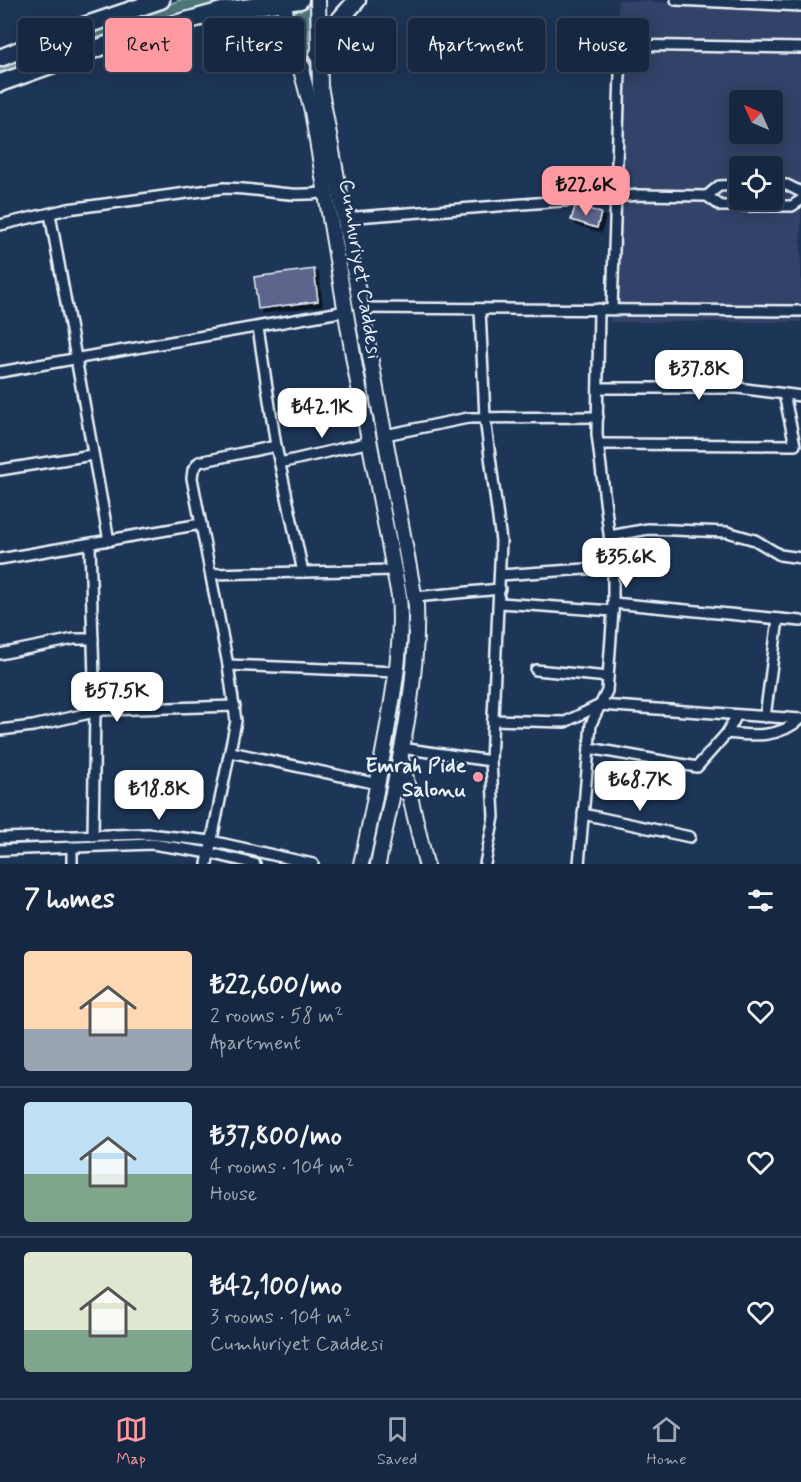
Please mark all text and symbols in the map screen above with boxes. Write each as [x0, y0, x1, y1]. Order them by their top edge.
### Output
chip: Buy [18, 18, 93, 72]
chip: Rent [105, 18, 192, 72]
chip: Filters [204, 18, 304, 72]
chip: New [316, 18, 396, 72]
chip: Apartment [408, 18, 545, 72]
chip: House [557, 18, 649, 72]
north arrow [729, 90, 783, 144]
map controls [729, 90, 783, 210]
button: locate [729, 156, 783, 210]
pin: ₺22.6K [537, 166, 635, 217]
text: ₺22.6K [556, 172, 616, 199]
street label: Cumhuriyet Caddesi [332, 177, 388, 362]
pin: ₺37.8K [650, 350, 748, 401]
text: ₺37.8K [669, 356, 729, 383]
pin: ₺42.1K [273, 388, 371, 439]
text: ₺42.1K [292, 394, 352, 421]
pin: ₺35.6K [577, 538, 675, 589]
text: ₺35.6K [596, 544, 656, 571]
pin: ₺57.5K [68, 672, 166, 723]
text: ₺57.5K [85, 678, 149, 705]
place label: Emrah Pide Salonu [365, 752, 467, 804]
pin: ₺68.7K [591, 761, 689, 812]
text: ₺68.7K [608, 767, 672, 794]
pin: ₺18.8K [110, 770, 208, 821]
marker: Emrah Pide Salonu [471, 770, 485, 784]
text: ₺18.8K [129, 776, 189, 803]
text: 7 homes [24, 883, 115, 917]
icon: filters [744, 884, 777, 917]
text: ₺22,600/mo [210, 969, 342, 1003]
icon: home [72, 975, 144, 1047]
icon: heart [744, 995, 777, 1028]
text: 2 rooms · 58 m² [210, 1003, 343, 1030]
text: Apartment [210, 1030, 301, 1057]
text: ₺37,800/mo [210, 1120, 342, 1154]
icon: home [72, 1126, 144, 1198]
icon: heart [744, 1146, 777, 1179]
text: 4 rooms · 104 m² [210, 1154, 354, 1181]
text: House [210, 1181, 257, 1208]
text: ₺42,100/mo [210, 1270, 342, 1304]
icon: home [72, 1276, 144, 1348]
icon: heart [744, 1296, 777, 1329]
text: 3 rooms · 104 m² [210, 1304, 352, 1331]
text: Cumhuriyet Caddesi [210, 1331, 383, 1358]
tab: Map [115, 1413, 148, 1470]
tab: Saved [377, 1413, 417, 1470]
tab: Home [647, 1413, 686, 1470]

